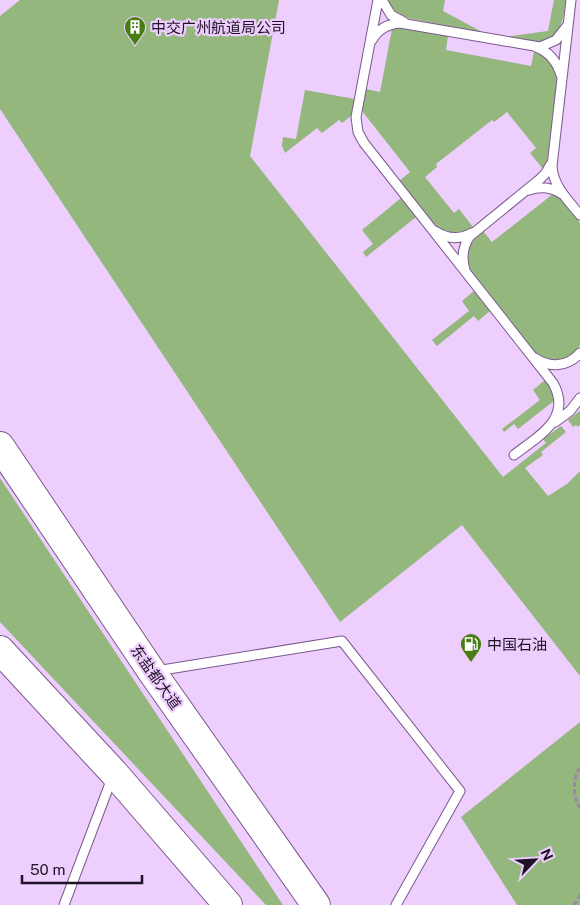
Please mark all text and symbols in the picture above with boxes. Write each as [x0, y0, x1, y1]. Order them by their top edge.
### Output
building icon: 中交广州航道局公司 [123, 15, 147, 46]
place label: 中交广州航道局公司 [151, 19, 286, 36]
fuel station icon: 中国石油 [459, 632, 483, 663]
place label: 中国石油 [487, 636, 547, 653]
street label: 东盐都大道 [128, 641, 184, 713]
north arrow [510, 835, 560, 885]
text: N [537, 846, 556, 863]
scale bar [22, 852, 142, 884]
text: 50 m [30, 861, 65, 878]

